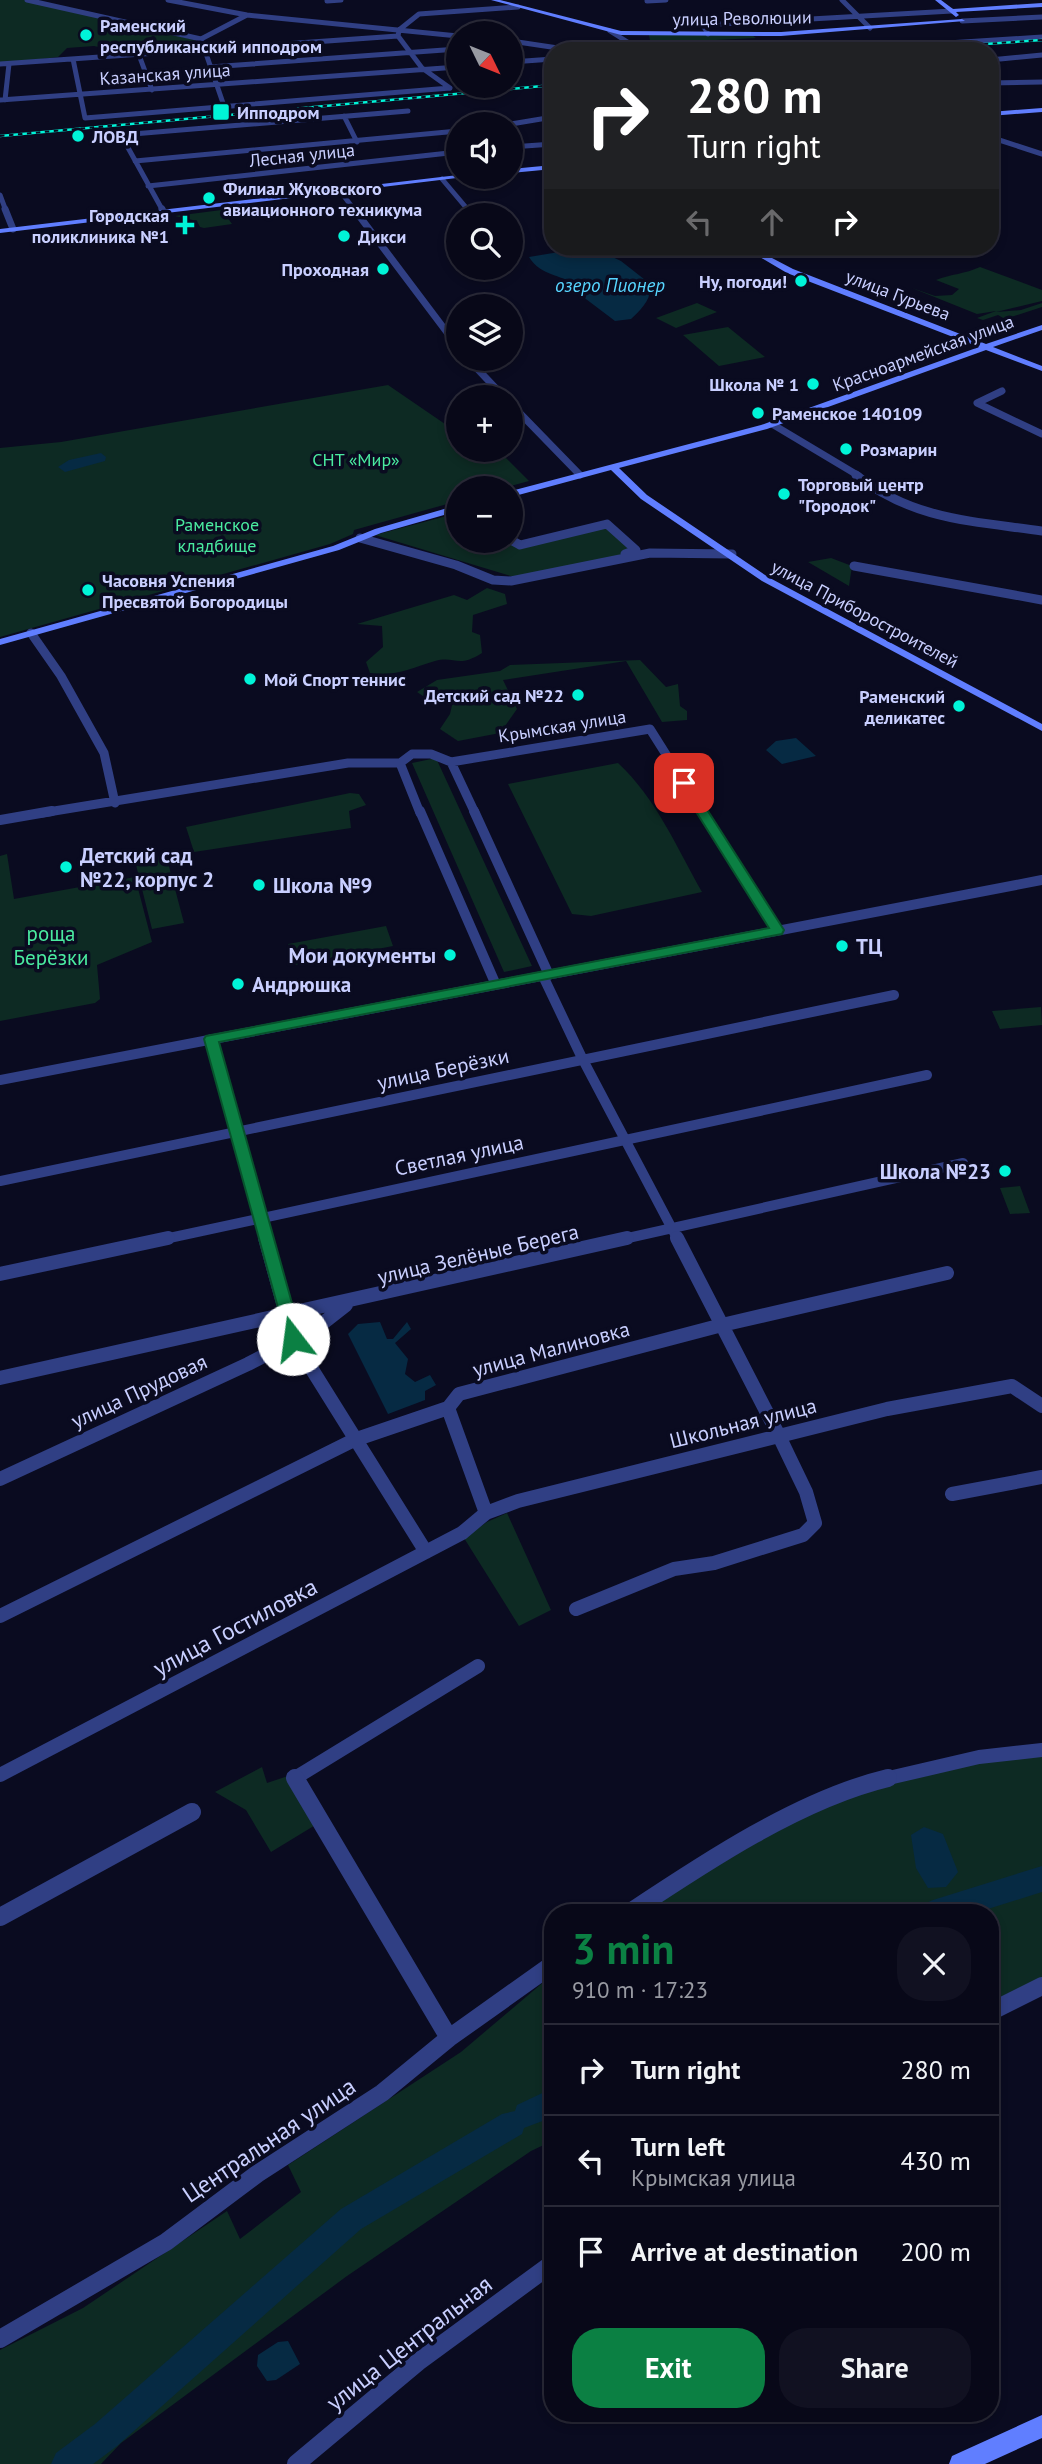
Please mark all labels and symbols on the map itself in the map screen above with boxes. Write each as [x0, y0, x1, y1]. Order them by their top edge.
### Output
street label: улица Революции [672, 5, 812, 31]
place label: Раменский республиканский ипподром [100, 14, 322, 58]
north arrow [446, 21, 523, 98]
marker: Раменский республиканский ипподром [78, 27, 94, 43]
street label: Казанская улица [99, 58, 231, 90]
place label: Ипподром [237, 101, 319, 124]
marker: Ипподром [211, 102, 231, 122]
place label: ЛОВД [91, 125, 139, 148]
marker: ЛОВД [70, 128, 86, 144]
street label: Лесная улица [247, 138, 356, 172]
place label: Филиал Жуковского авиационного техникума [223, 177, 422, 221]
marker: Филиал Жуковского авиационного техникума [201, 190, 217, 206]
place label: Городская поликлиника №1 [32, 204, 169, 248]
marker: Городская поликлиника №1 [175, 215, 195, 235]
place label: Дикси [358, 225, 406, 248]
marker: Дикси [336, 228, 352, 244]
place label: Проходная [282, 258, 369, 281]
marker: Проходная [375, 261, 391, 277]
street label: улица Гурьева [843, 265, 953, 325]
place label: Ну, погоди! [699, 270, 787, 293]
water label: озеро Пионер [555, 273, 665, 297]
marker: Ну, погоди! [793, 273, 809, 289]
street label: Красноармейская улица [829, 309, 1017, 397]
place label: Школа № 1 [709, 373, 799, 396]
marker: Школа № 1 [805, 376, 821, 392]
place label: Раменское 140109 [772, 402, 923, 425]
marker: Раменское 140109 [750, 405, 766, 421]
place label: Розмарин [860, 438, 937, 461]
marker: Розмарин [838, 441, 854, 457]
park label: СНТ «Мир» [312, 448, 400, 471]
place label: Торговый центр "Городок" [798, 473, 924, 517]
marker: Торговый центр "Городок" [776, 486, 792, 502]
park label: Раменское кладбище [175, 513, 259, 557]
street label: улица Приборостроителей [768, 555, 962, 673]
place label: Часовня Успения Пресвятой Богородицы [102, 569, 288, 613]
marker: Часовня Успения Пресвятой Богородицы [80, 582, 96, 598]
place label: Мой Спорт теннис [264, 668, 406, 691]
marker: Мой Спорт теннис [242, 671, 258, 687]
place label: Детский сад №22 [424, 684, 564, 707]
place label: Раменский деликатес [859, 685, 945, 729]
marker: Детский сад №22 [570, 687, 586, 703]
marker: Раменский деликатес [951, 698, 967, 714]
street label: Крымская улица [496, 705, 628, 747]
pin [654, 753, 714, 813]
place label: Детский сад №22, корпус 2 [80, 842, 214, 893]
marker: Детский сад №22, корпус 2 [58, 859, 74, 875]
place label: Школа №9 [273, 872, 372, 899]
marker: Школа №9 [251, 877, 267, 893]
park label: роща Берёзки [13, 920, 89, 971]
place label: ТЦ [856, 933, 882, 960]
marker: ТЦ [834, 938, 850, 954]
place label: Мои документы [288, 942, 436, 969]
marker: Мои документы [442, 947, 458, 963]
place label: Андрюшка [252, 971, 351, 998]
marker: Андрюшка [230, 976, 246, 992]
street label: улица Берёзки [375, 1042, 511, 1096]
street label: Светлая улица [392, 1128, 526, 1182]
place label: Школа №23 [880, 1158, 991, 1185]
marker: Школа №23 [997, 1163, 1013, 1179]
street label: улица Зелёные Берега [375, 1218, 581, 1290]
position arrow [256, 1302, 330, 1376]
street label: улица Малиновка [469, 1315, 633, 1383]
street label: улица Прудовая [67, 1348, 211, 1434]
street label: Школьная улица [667, 1392, 819, 1454]
street label: улица Гостиловка [147, 1571, 323, 1683]
street label: Центральная улица [176, 2071, 362, 2209]
street label: улица Центральная [320, 2268, 498, 2418]

